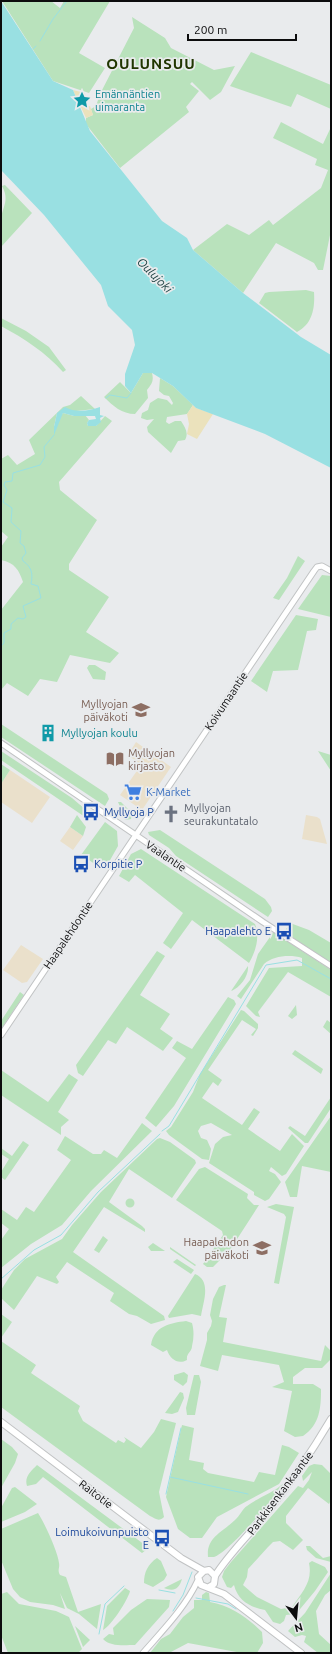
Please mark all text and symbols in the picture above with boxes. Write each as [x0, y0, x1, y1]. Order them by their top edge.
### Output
scale bar [188, 16, 296, 42]
text: 200 m [194, 23, 227, 36]
district label: OULUNSUU [106, 55, 196, 72]
place label: Emännäntien uimaranta [95, 88, 160, 113]
place icon: Emännäntien uimaranta [72, 90, 92, 110]
water label: Oulujoki [135, 255, 176, 296]
street label: Koivumaantie [202, 670, 250, 732]
place label: Myllyojan päiväkoti [81, 698, 128, 723]
school or university icon: Myllyojan päiväkoti [131, 700, 151, 720]
building icon: Myllyojan koulu [38, 723, 58, 743]
place label: Myllyojan koulu [61, 727, 138, 739]
place label: Myllyojan kirjasto [128, 747, 175, 772]
library icon: Myllyojan kirjasto [105, 749, 125, 769]
supermarket icon: K-Market [123, 782, 143, 802]
place label: K-Market [146, 786, 191, 798]
bus stop icon: Myllyoja P [81, 802, 101, 822]
place label: Myllyojan seurakuntatalo [184, 802, 258, 827]
church icon: Myllyojan seurakuntatalo [161, 804, 181, 824]
place label: Myllyoja P [104, 806, 154, 818]
street label: Vaalantie [144, 838, 188, 874]
bus stop icon: Korpitie P [71, 854, 91, 874]
place label: Korpitie P [94, 858, 143, 870]
street label: Haapalehdontie [41, 899, 95, 971]
bus stop icon: Haapalehto E [274, 921, 294, 941]
place label: Haapalehto E [205, 925, 271, 937]
place label: Haapalehdon päiväkoti [184, 1236, 249, 1261]
school or university icon: Haapalehdon päiväkoti [252, 1238, 272, 1258]
street label: Parkkisenkankaantie [245, 1449, 315, 1537]
street label: Raitotie [77, 1477, 115, 1511]
place label: Loimukoivunpuisto E [55, 1526, 149, 1551]
bus stop icon: Loimukoivunpuisto E [152, 1528, 172, 1548]
north arrow [276, 1598, 316, 1638]
text: N [293, 1621, 304, 1635]

